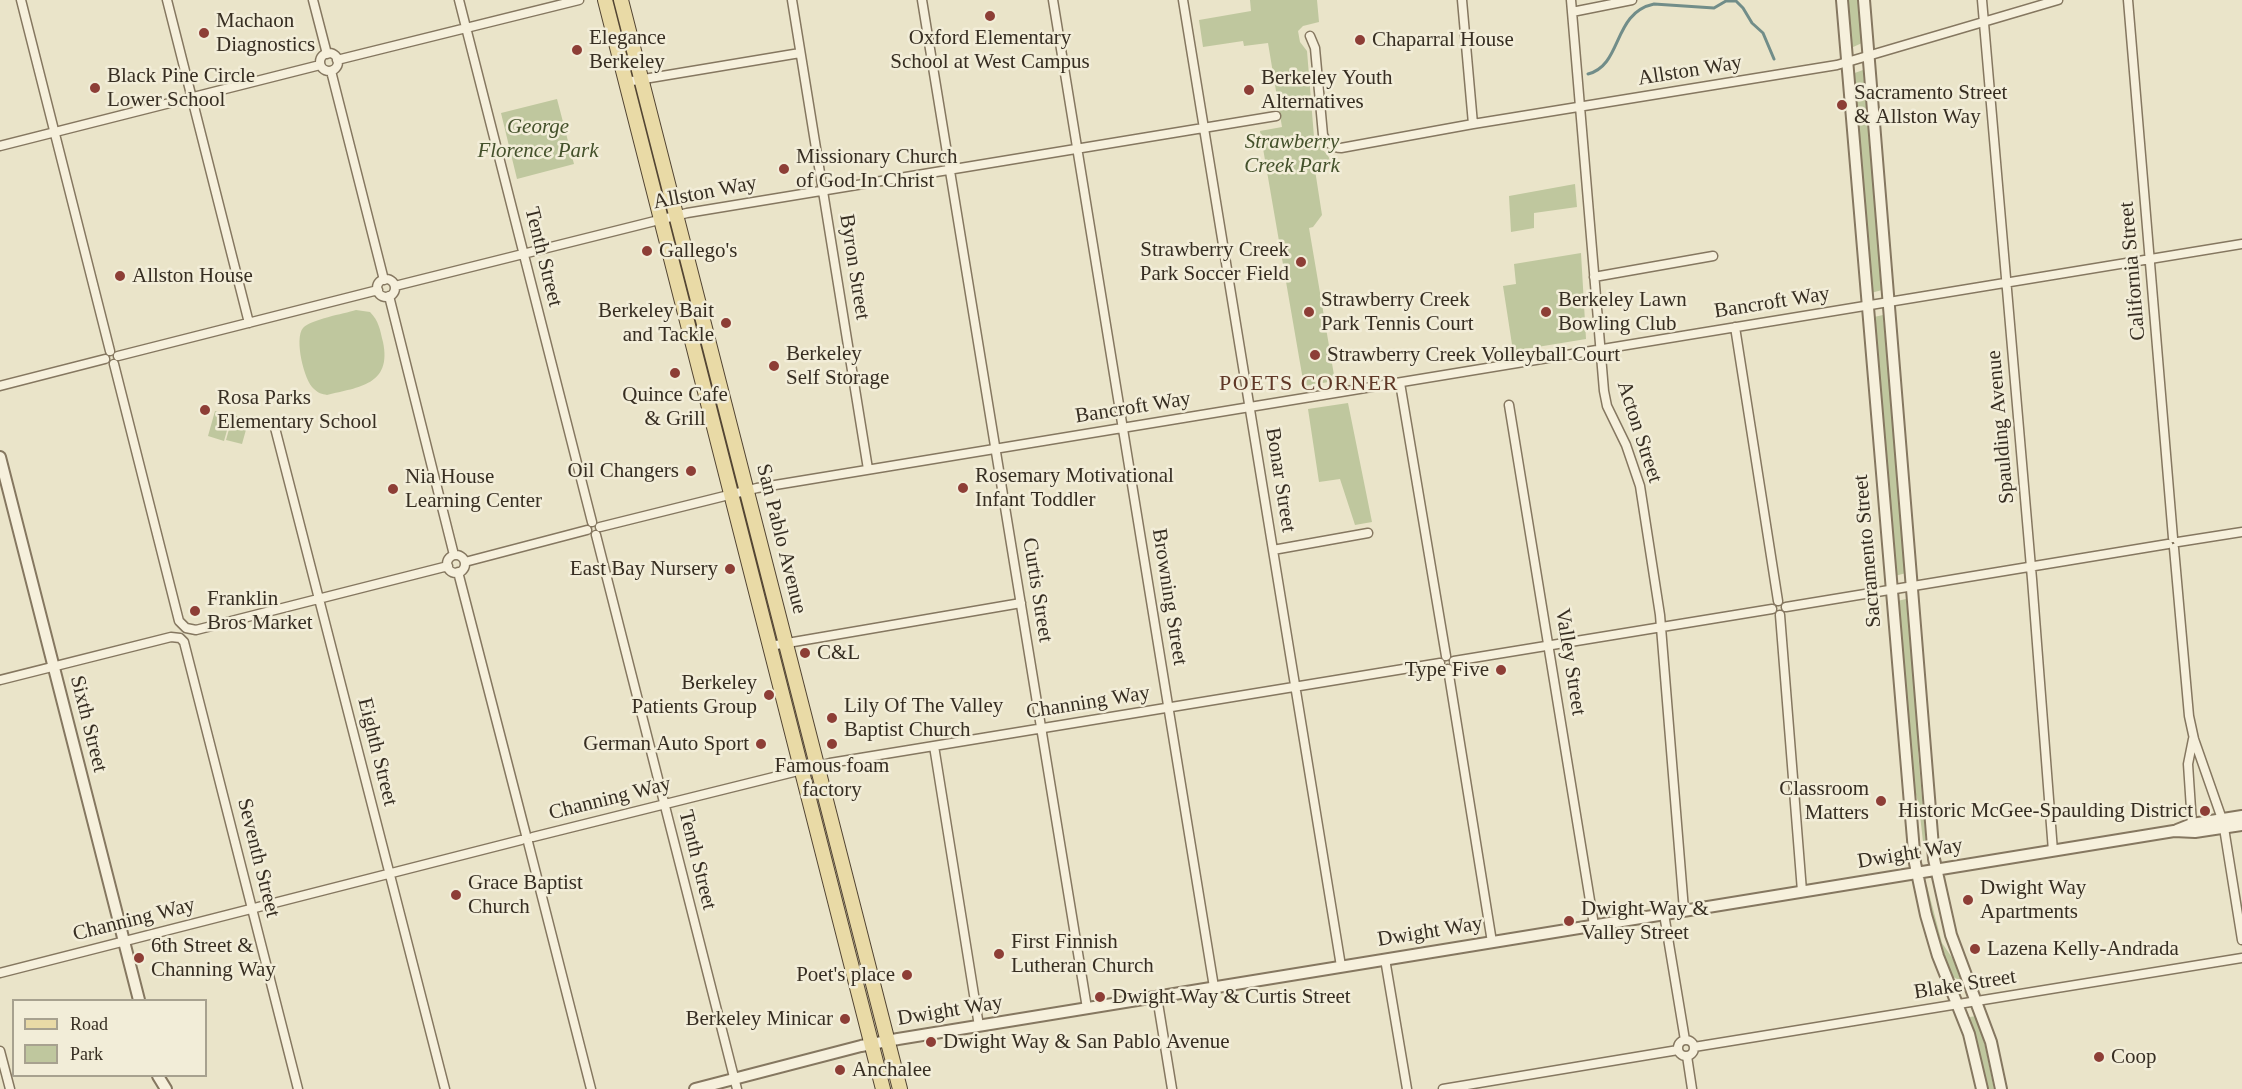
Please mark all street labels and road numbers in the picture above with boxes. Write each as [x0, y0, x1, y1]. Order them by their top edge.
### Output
street label: Allston Way [1636, 50, 1744, 92]
street label: Allston Way [651, 171, 759, 215]
street label: California Street [2114, 200, 2152, 342]
street label: Tenth Street [518, 205, 568, 309]
street label: Byron Street [833, 212, 875, 322]
street label: Bancroft Way [1712, 281, 1832, 325]
street label: Spaulding Avenue [1982, 349, 2020, 505]
street label: Acton Street [1611, 378, 1667, 486]
street label: Bancroft Way [1073, 386, 1193, 430]
street label: Bonar Street [1259, 426, 1301, 534]
street label: San Pablo Avenue [750, 461, 812, 617]
street label: Sacramento Street [1849, 474, 1887, 628]
street label: Browning Street [1146, 527, 1192, 667]
street label: Curtis Street [1016, 536, 1058, 644]
street label: Valley Street [1549, 607, 1591, 717]
street label: Sixth Street [64, 673, 112, 775]
street label: Channing Way [1024, 681, 1152, 725]
street label: Eighth Street [351, 695, 403, 809]
street label: Channing Way [546, 772, 674, 826]
street label: Seventh Street [231, 796, 285, 920]
street label: Tenth Street [672, 808, 722, 912]
street label: Dwight Way [1856, 833, 1964, 875]
street label: Channing Way [70, 893, 198, 947]
street label: Dwight Way [1376, 911, 1484, 953]
street label: Blake Street [1912, 964, 2018, 1006]
street label: Dwight Way [896, 990, 1004, 1032]

